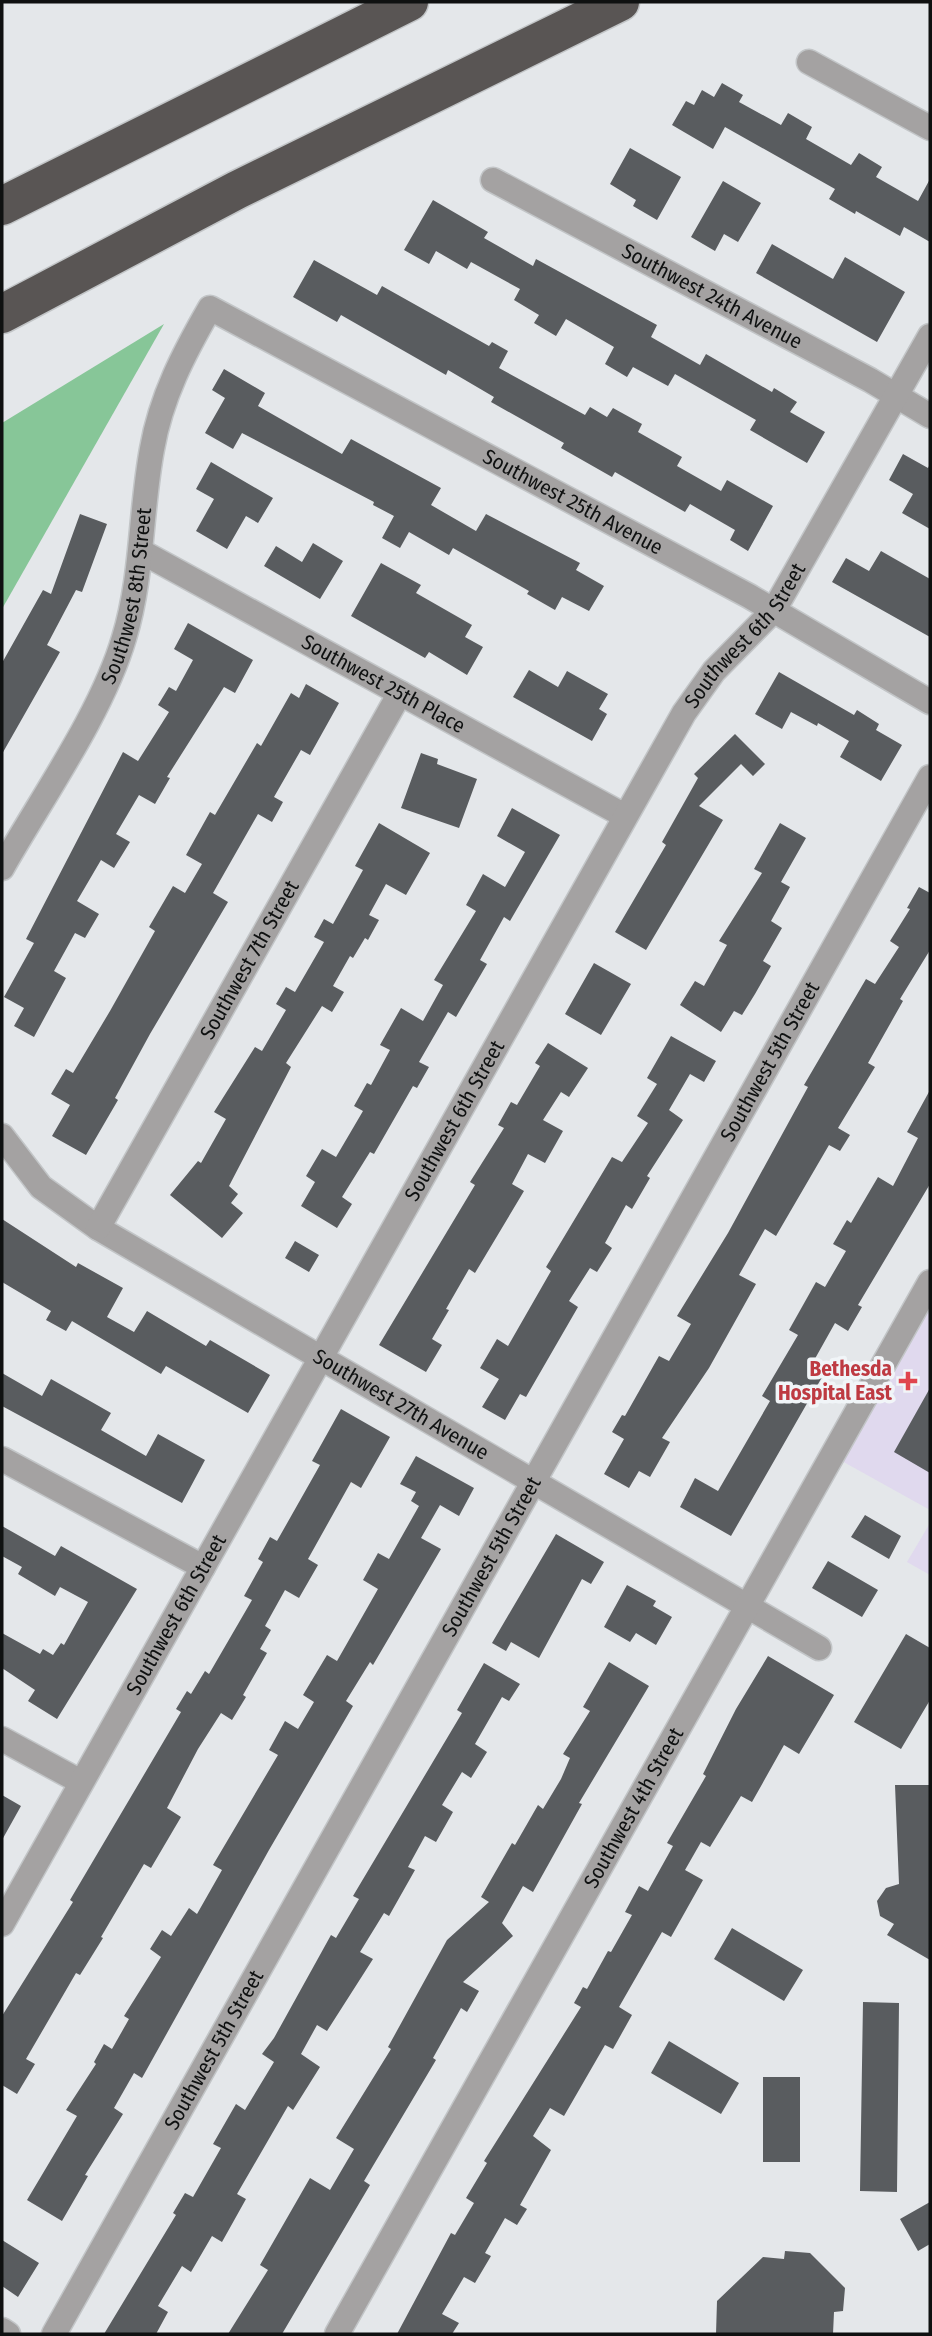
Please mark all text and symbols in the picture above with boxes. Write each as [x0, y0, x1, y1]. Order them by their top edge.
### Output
street label: Southwest 24th Avenue [617, 238, 807, 355]
street label: Southwest 25th Avenue [478, 443, 667, 560]
street label: Southwest 8th Street [95, 506, 157, 688]
street label: Southwest 6th Street [679, 558, 811, 713]
street label: Southwest 25th Place [297, 629, 470, 739]
street label: Southwest 7th Street [194, 876, 305, 1044]
street label: Southwest 5th Street [715, 977, 825, 1146]
street label: Southwest 6th Street [399, 1036, 510, 1206]
street label: Southwest 27th Avenue [308, 1343, 493, 1466]
place label: Bethesda Hospital East [778, 1356, 893, 1406]
marker: Bethesda Hospital East [898, 1371, 918, 1391]
street label: Southwest 5th Street [436, 1472, 547, 1641]
street label: Southwest 6th Street [121, 1530, 232, 1700]
street label: Southwest 4th Street [578, 1723, 689, 1893]
street label: Southwest 5th Street [159, 1965, 269, 2134]

